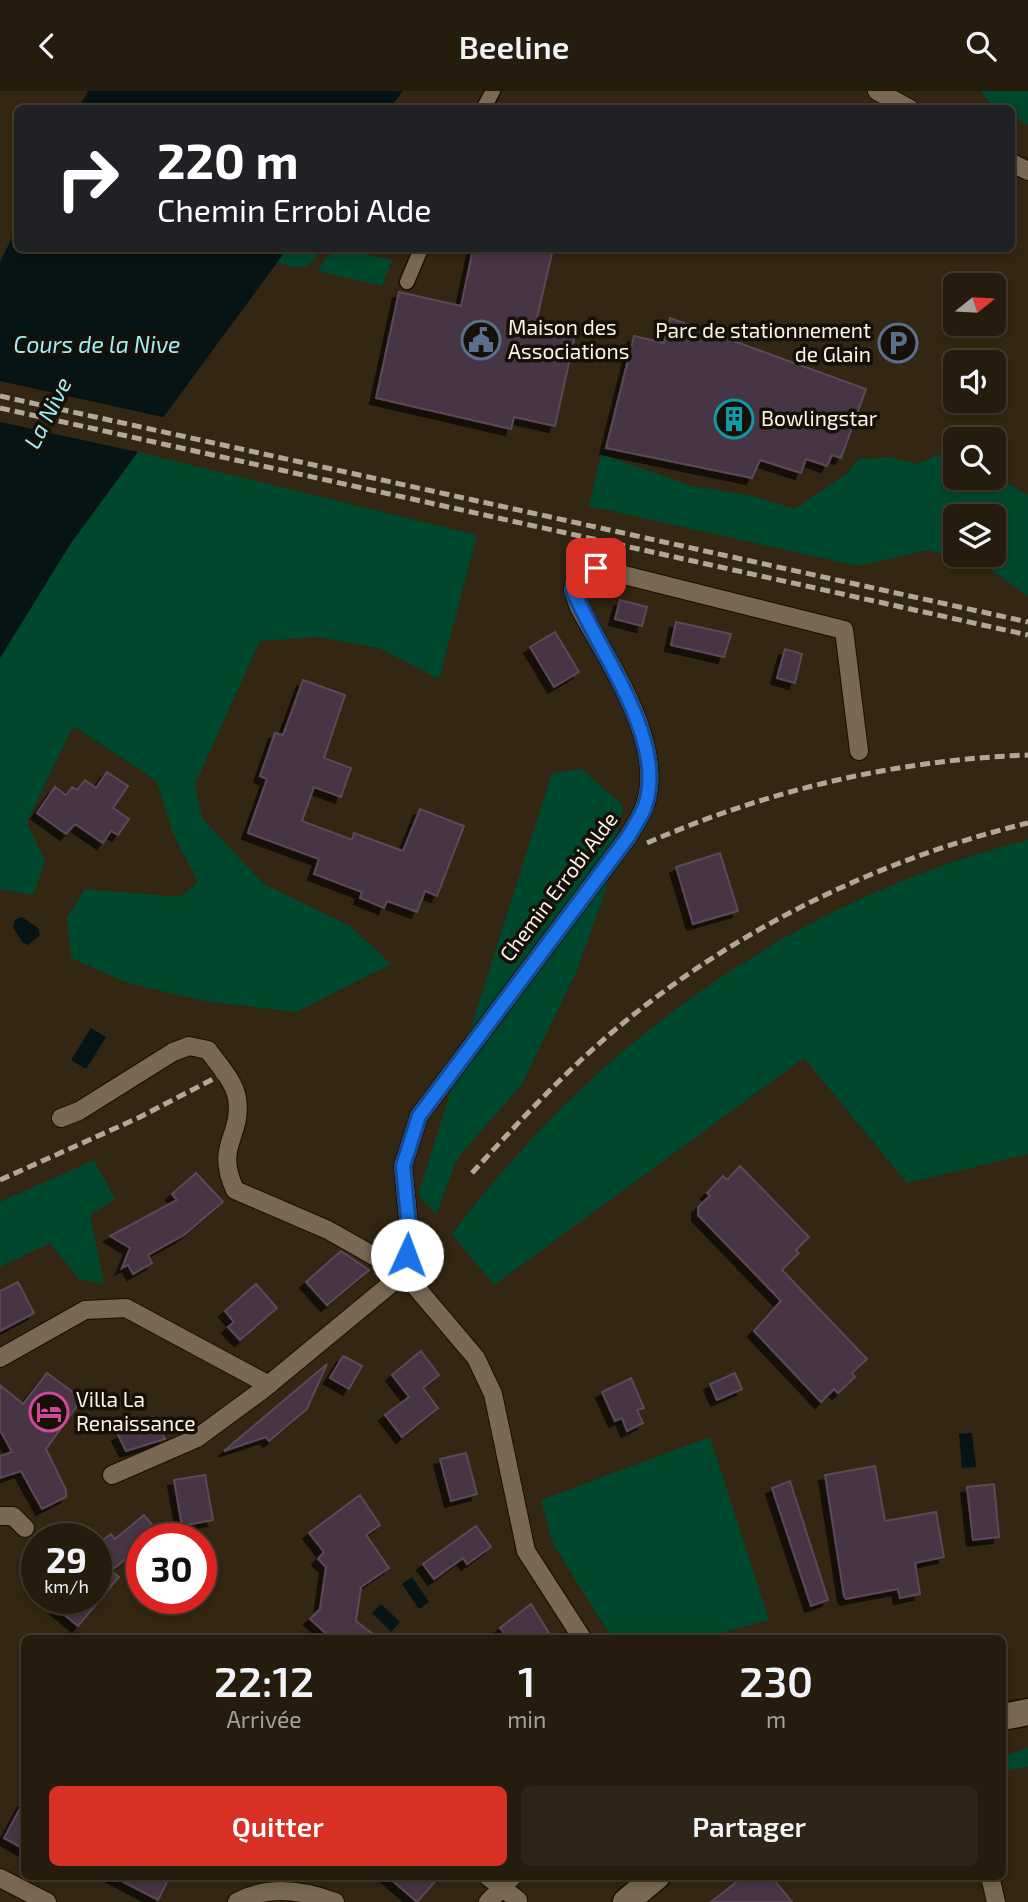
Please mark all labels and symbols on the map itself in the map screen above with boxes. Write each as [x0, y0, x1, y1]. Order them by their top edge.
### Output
north arrow [943, 273, 1006, 336]
place label: Maison des Associations [508, 314, 629, 363]
place label: Parc de stationnement de Glain [655, 317, 871, 366]
public building icon: Maison des Associations [460, 319, 502, 361]
parking icon: Parc de stationnement de Glain [877, 322, 919, 364]
water label: Cours de la Nive [14, 330, 180, 358]
water label: La Nive [17, 372, 77, 453]
building icon: Bowlingstar [713, 398, 755, 440]
place label: Bowlingstar [761, 405, 878, 430]
pin [566, 538, 626, 598]
street label: Chemin Errobi Alde [494, 807, 622, 966]
position arrow [370, 1218, 444, 1292]
place label: Villa La Renaissance [76, 1386, 196, 1435]
hotel icon: Villa La Renaissance [28, 1391, 70, 1433]
speed limit sign: 30 [126, 1523, 217, 1614]

